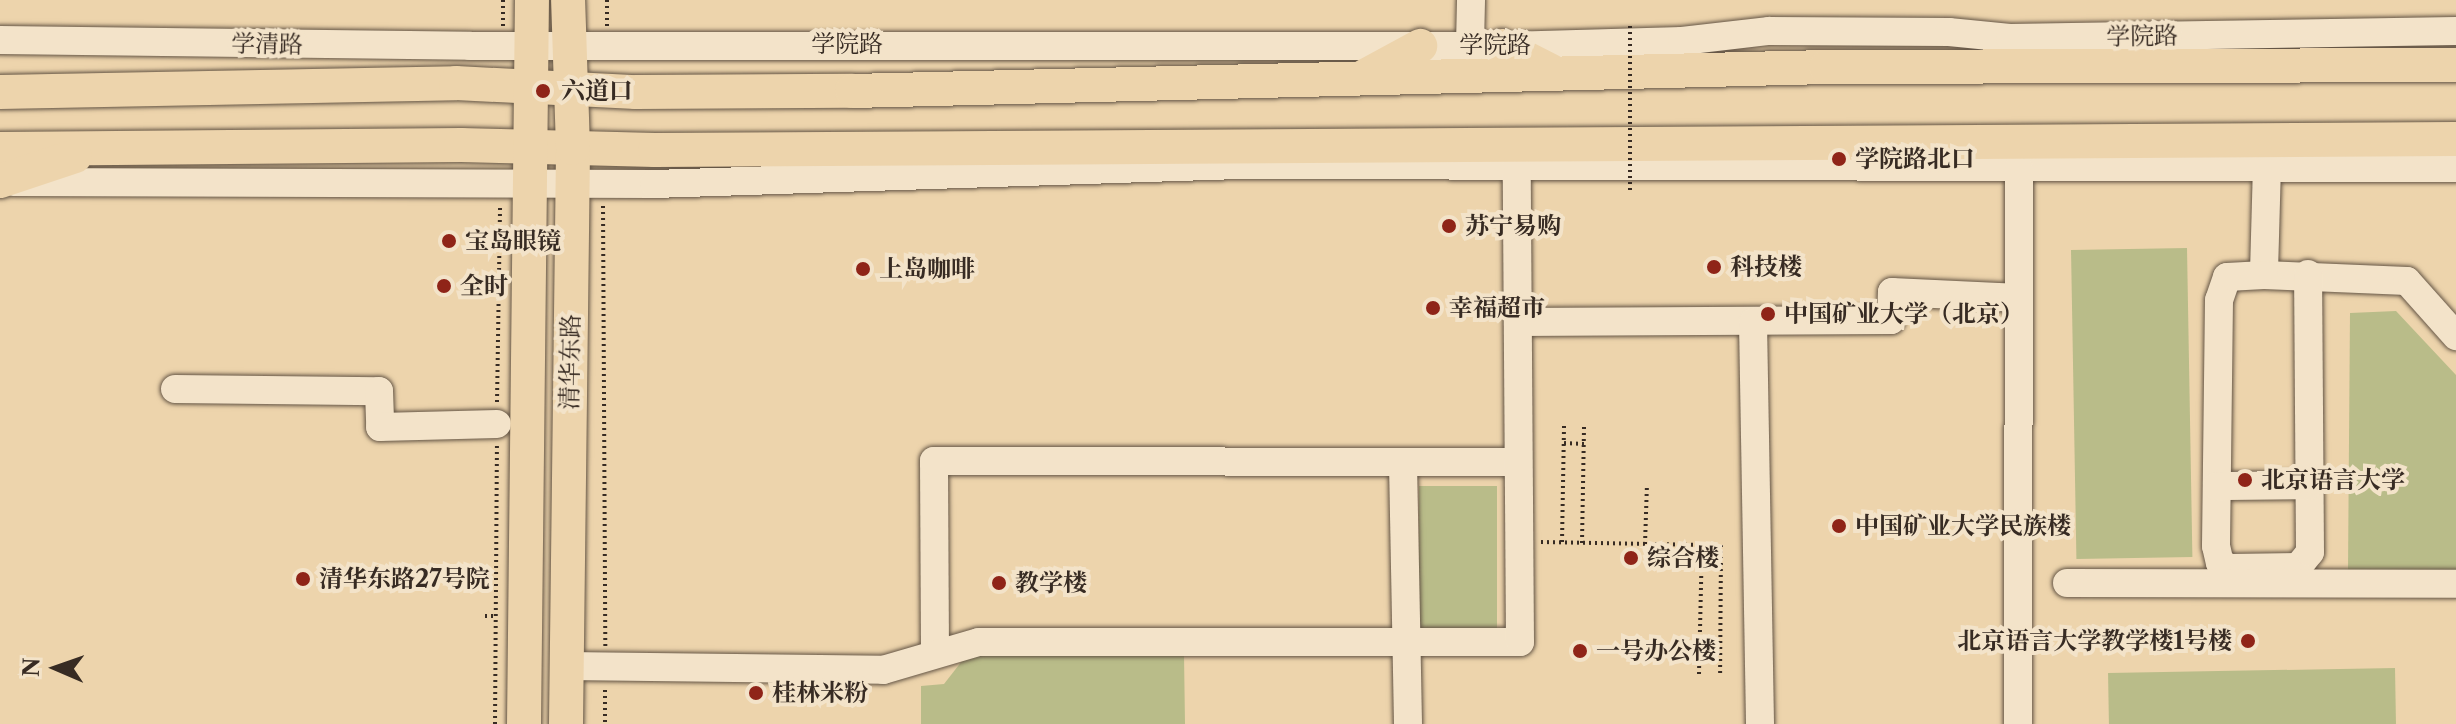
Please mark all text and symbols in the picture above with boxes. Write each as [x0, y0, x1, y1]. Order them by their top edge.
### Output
street label: 学院路 [2106, 21, 2178, 51]
street label: 学清路 [231, 29, 303, 59]
street label: 学院路 [811, 30, 883, 58]
street label: 学院路 [1459, 31, 1531, 59]
place label: 六道口 [561, 77, 633, 105]
marker: 六道口 [532, 80, 554, 102]
place label: 学院路北口 [1855, 145, 1975, 173]
marker: 学院路北口 [1830, 150, 1848, 168]
place label: 苏宁易购 [1465, 212, 1561, 240]
marker: 苏宁易购 [1440, 217, 1458, 235]
place label: 宝岛眼镜 [465, 227, 561, 255]
marker: 宝岛眼镜 [440, 232, 458, 250]
place label: 科技楼 [1730, 253, 1802, 281]
place label: 上岛咖啡 [879, 255, 975, 283]
marker: 科技楼 [1705, 258, 1723, 276]
marker: 上岛咖啡 [854, 260, 872, 278]
place label: 全时 [460, 272, 508, 300]
marker: 全时 [435, 277, 453, 295]
place label: 幸福超市 [1449, 294, 1545, 322]
marker: 幸福超市 [1424, 299, 1442, 317]
place label: 中国矿业大学（北京） [1784, 300, 2024, 328]
marker: 中国矿业大学（北京） [1759, 305, 1777, 323]
street label: 清华东路 [555, 314, 585, 410]
place label: 北京语言大学 [2261, 466, 2405, 494]
marker: 北京语言大学 [2236, 471, 2254, 489]
place label: 中国矿业大学民族楼 [1855, 512, 2071, 540]
marker: 中国矿业大学民族楼 [1830, 517, 1848, 535]
place label: 综合楼 [1647, 544, 1719, 572]
marker: 综合楼 [1622, 549, 1640, 567]
place label: 清华东路27号院 [319, 565, 490, 593]
place label: 教学楼 [1015, 569, 1087, 597]
marker: 清华东路27号院 [294, 570, 312, 588]
marker: 教学楼 [990, 574, 1008, 592]
place label: 北京语言大学教学楼1号楼 [1957, 627, 2232, 655]
north arrow [16, 628, 96, 708]
marker: 北京语言大学教学楼1号楼 [2239, 632, 2257, 650]
place label: 一号办公楼 [1596, 637, 1716, 665]
marker: 一号办公楼 [1571, 642, 1589, 660]
text: N [18, 657, 45, 677]
place label: 桂林米粉 [772, 679, 868, 707]
marker: 桂林米粉 [747, 684, 765, 702]

